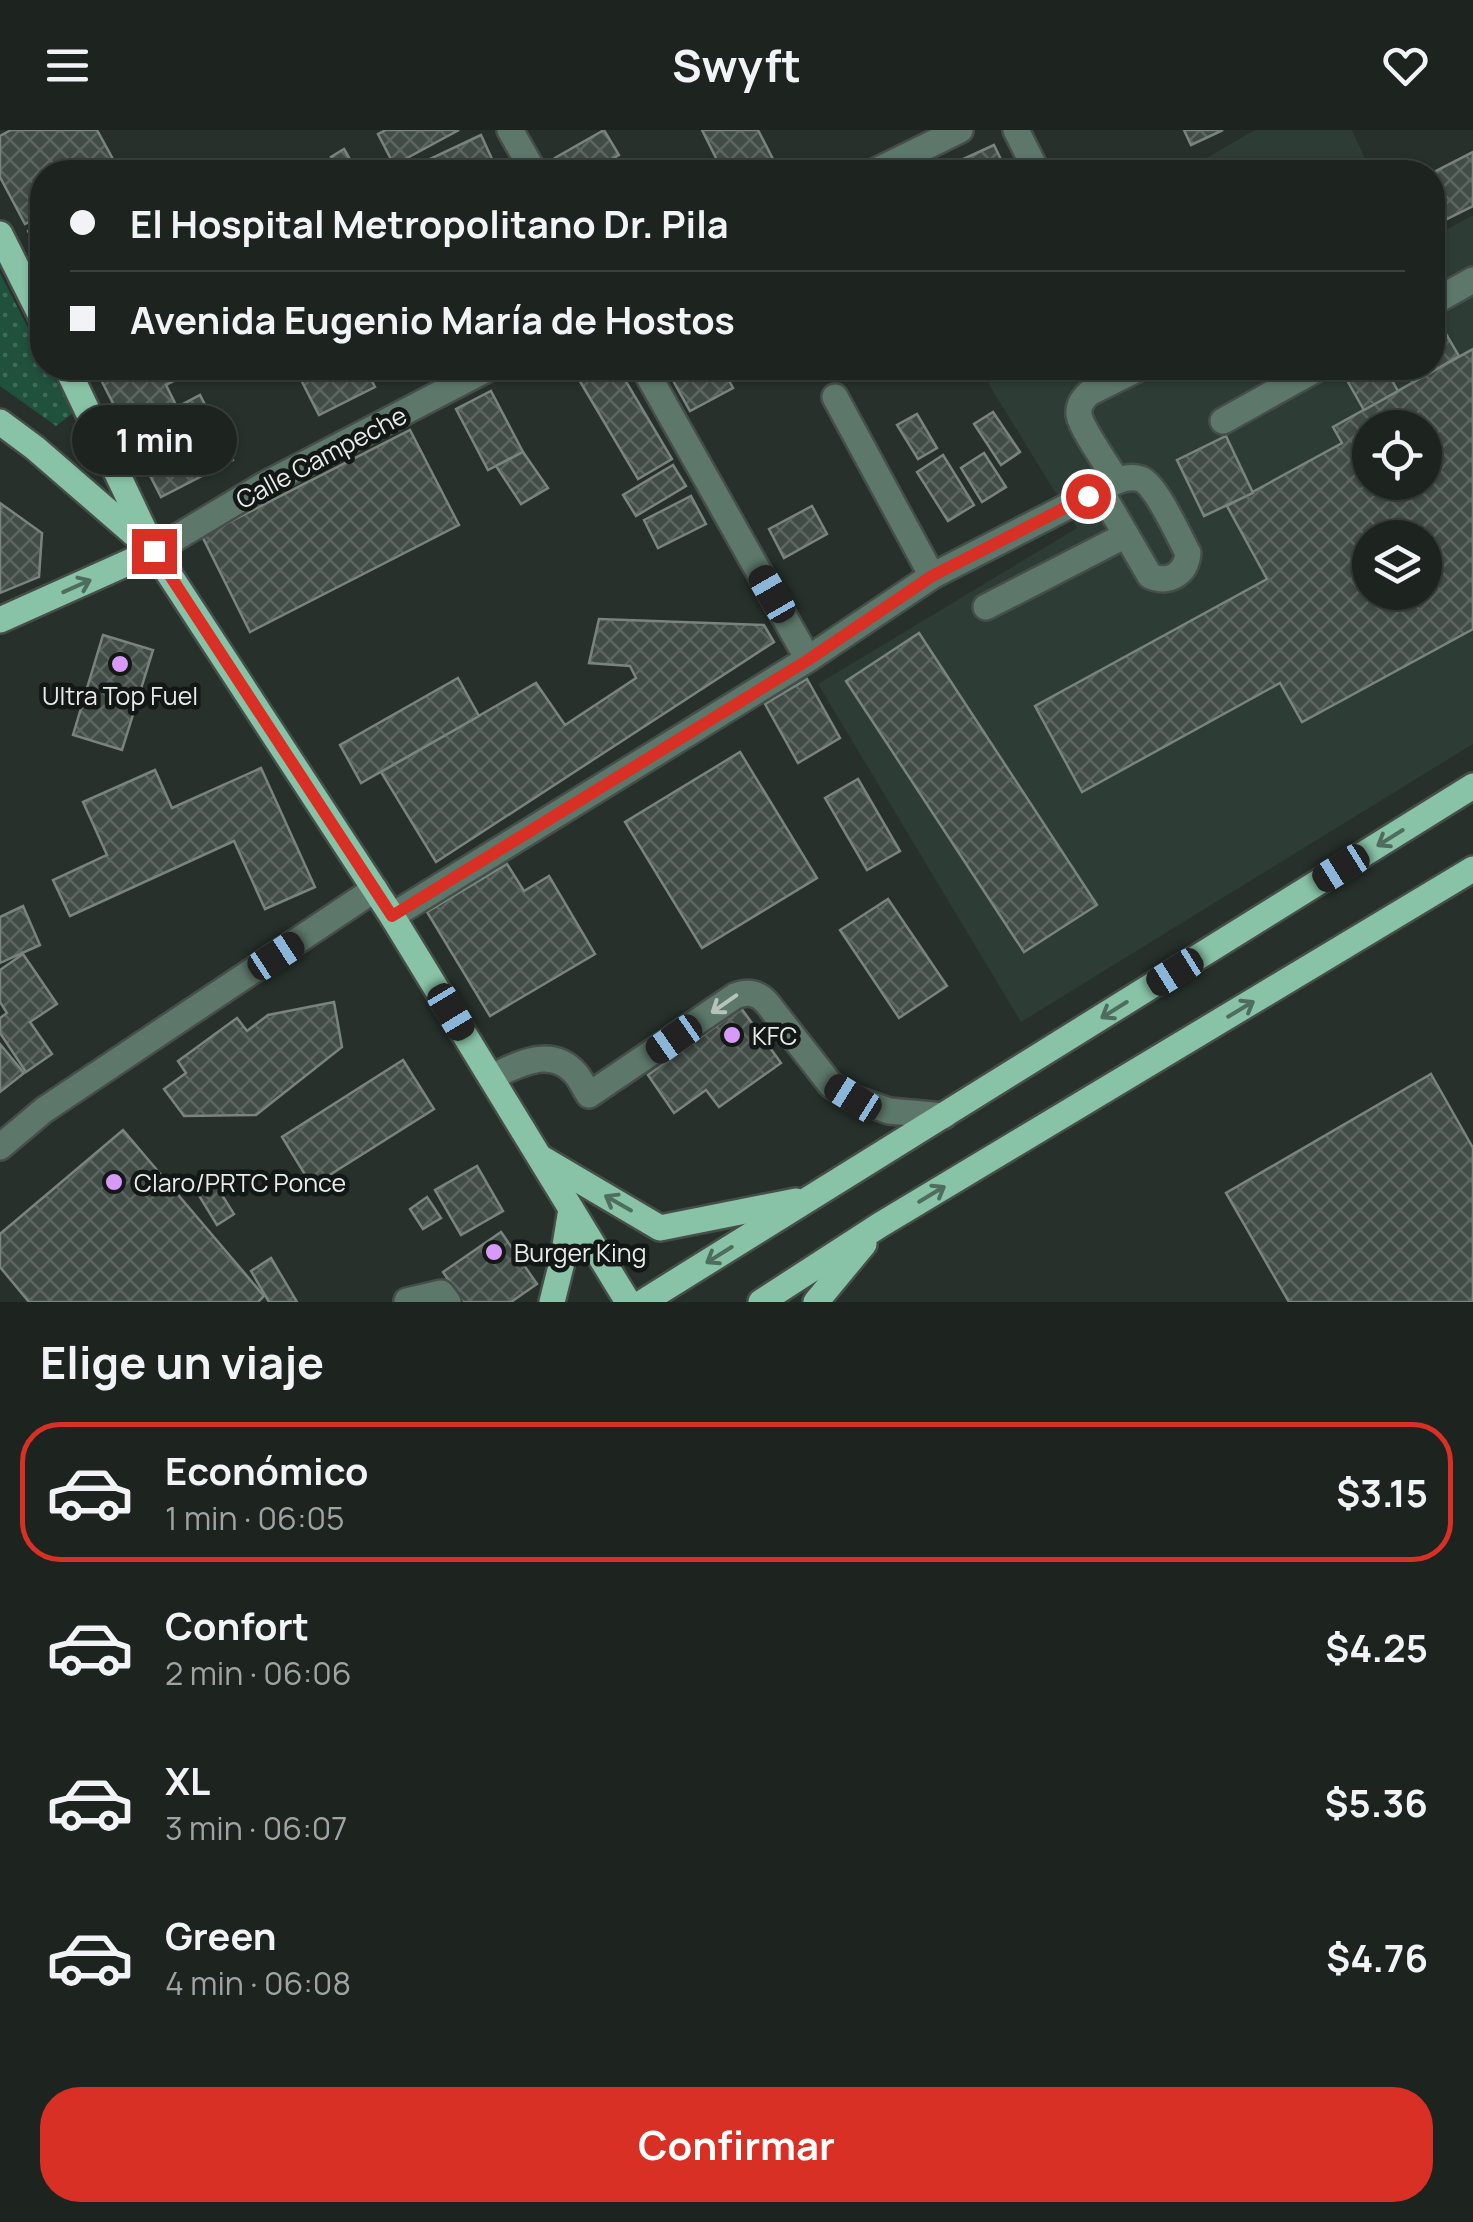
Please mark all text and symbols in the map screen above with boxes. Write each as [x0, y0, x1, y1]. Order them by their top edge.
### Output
text: Swyft [672, 34, 801, 96]
icon: menu [40, 38, 95, 93]
icon: heart [1378, 38, 1433, 93]
text: El Hospital Metropolitano Dr. Pila [130, 197, 729, 249]
text: Avenida Eugenio María de Hostos [130, 293, 735, 345]
street label: Calle Campeche [229, 397, 413, 517]
callout: 1 min [72, 406, 236, 476]
map controls [1352, 410, 1442, 610]
button: locate [1352, 410, 1442, 500]
text: 1 min [115, 418, 194, 462]
route start [1066, 474, 1111, 519]
button: layers [1352, 520, 1442, 610]
route end [132, 529, 177, 574]
car [744, 561, 800, 627]
one-way arrow [61, 576, 92, 594]
marker: Ultra Top Fuel [109, 653, 131, 675]
place label: Ultra Top Fuel [42, 678, 198, 713]
one-way arrow [1376, 827, 1405, 848]
car [1308, 839, 1374, 897]
car [243, 927, 309, 985]
car [1142, 943, 1208, 1001]
car [423, 979, 479, 1045]
one-way arrow [711, 994, 739, 1015]
one-way arrow [1101, 999, 1129, 1020]
one-way arrow [1226, 999, 1255, 1019]
car [641, 1010, 707, 1068]
place label: KFC [752, 1018, 797, 1053]
marker: KFC [721, 1024, 743, 1046]
car [820, 1069, 886, 1127]
place label: Claro/PRTC Ponce [134, 1165, 346, 1200]
marker: Claro/PRTC Ponce [103, 1171, 125, 1193]
one-way arrow [917, 1184, 946, 1204]
one-way arrow [604, 1193, 633, 1213]
place label: Burger King [514, 1235, 646, 1270]
marker: Burger King [483, 1241, 505, 1263]
one-way arrow [705, 1244, 734, 1265]
text: Elige un viaje [40, 1331, 324, 1393]
text: Económico [165, 1444, 369, 1496]
icon: car [45, 1447, 135, 1537]
text: $3.15 [1336, 1466, 1428, 1518]
text: 1 min · 06:05 [165, 1496, 345, 1540]
text: Confort [165, 1599, 309, 1651]
icon: car [45, 1602, 135, 1692]
text: $4.25 [1325, 1621, 1428, 1673]
text: 2 min · 06:06 [165, 1651, 352, 1695]
text: XL [165, 1754, 210, 1806]
icon: car [45, 1757, 135, 1847]
text: $5.36 [1325, 1776, 1428, 1828]
text: 3 min · 06:07 [165, 1806, 347, 1850]
text: Green [165, 1909, 277, 1961]
icon: car [45, 1912, 135, 2002]
text: $4.76 [1326, 1931, 1428, 1983]
text: 4 min · 06:08 [165, 1961, 351, 2005]
button: Confirmar [40, 2087, 1433, 2202]

